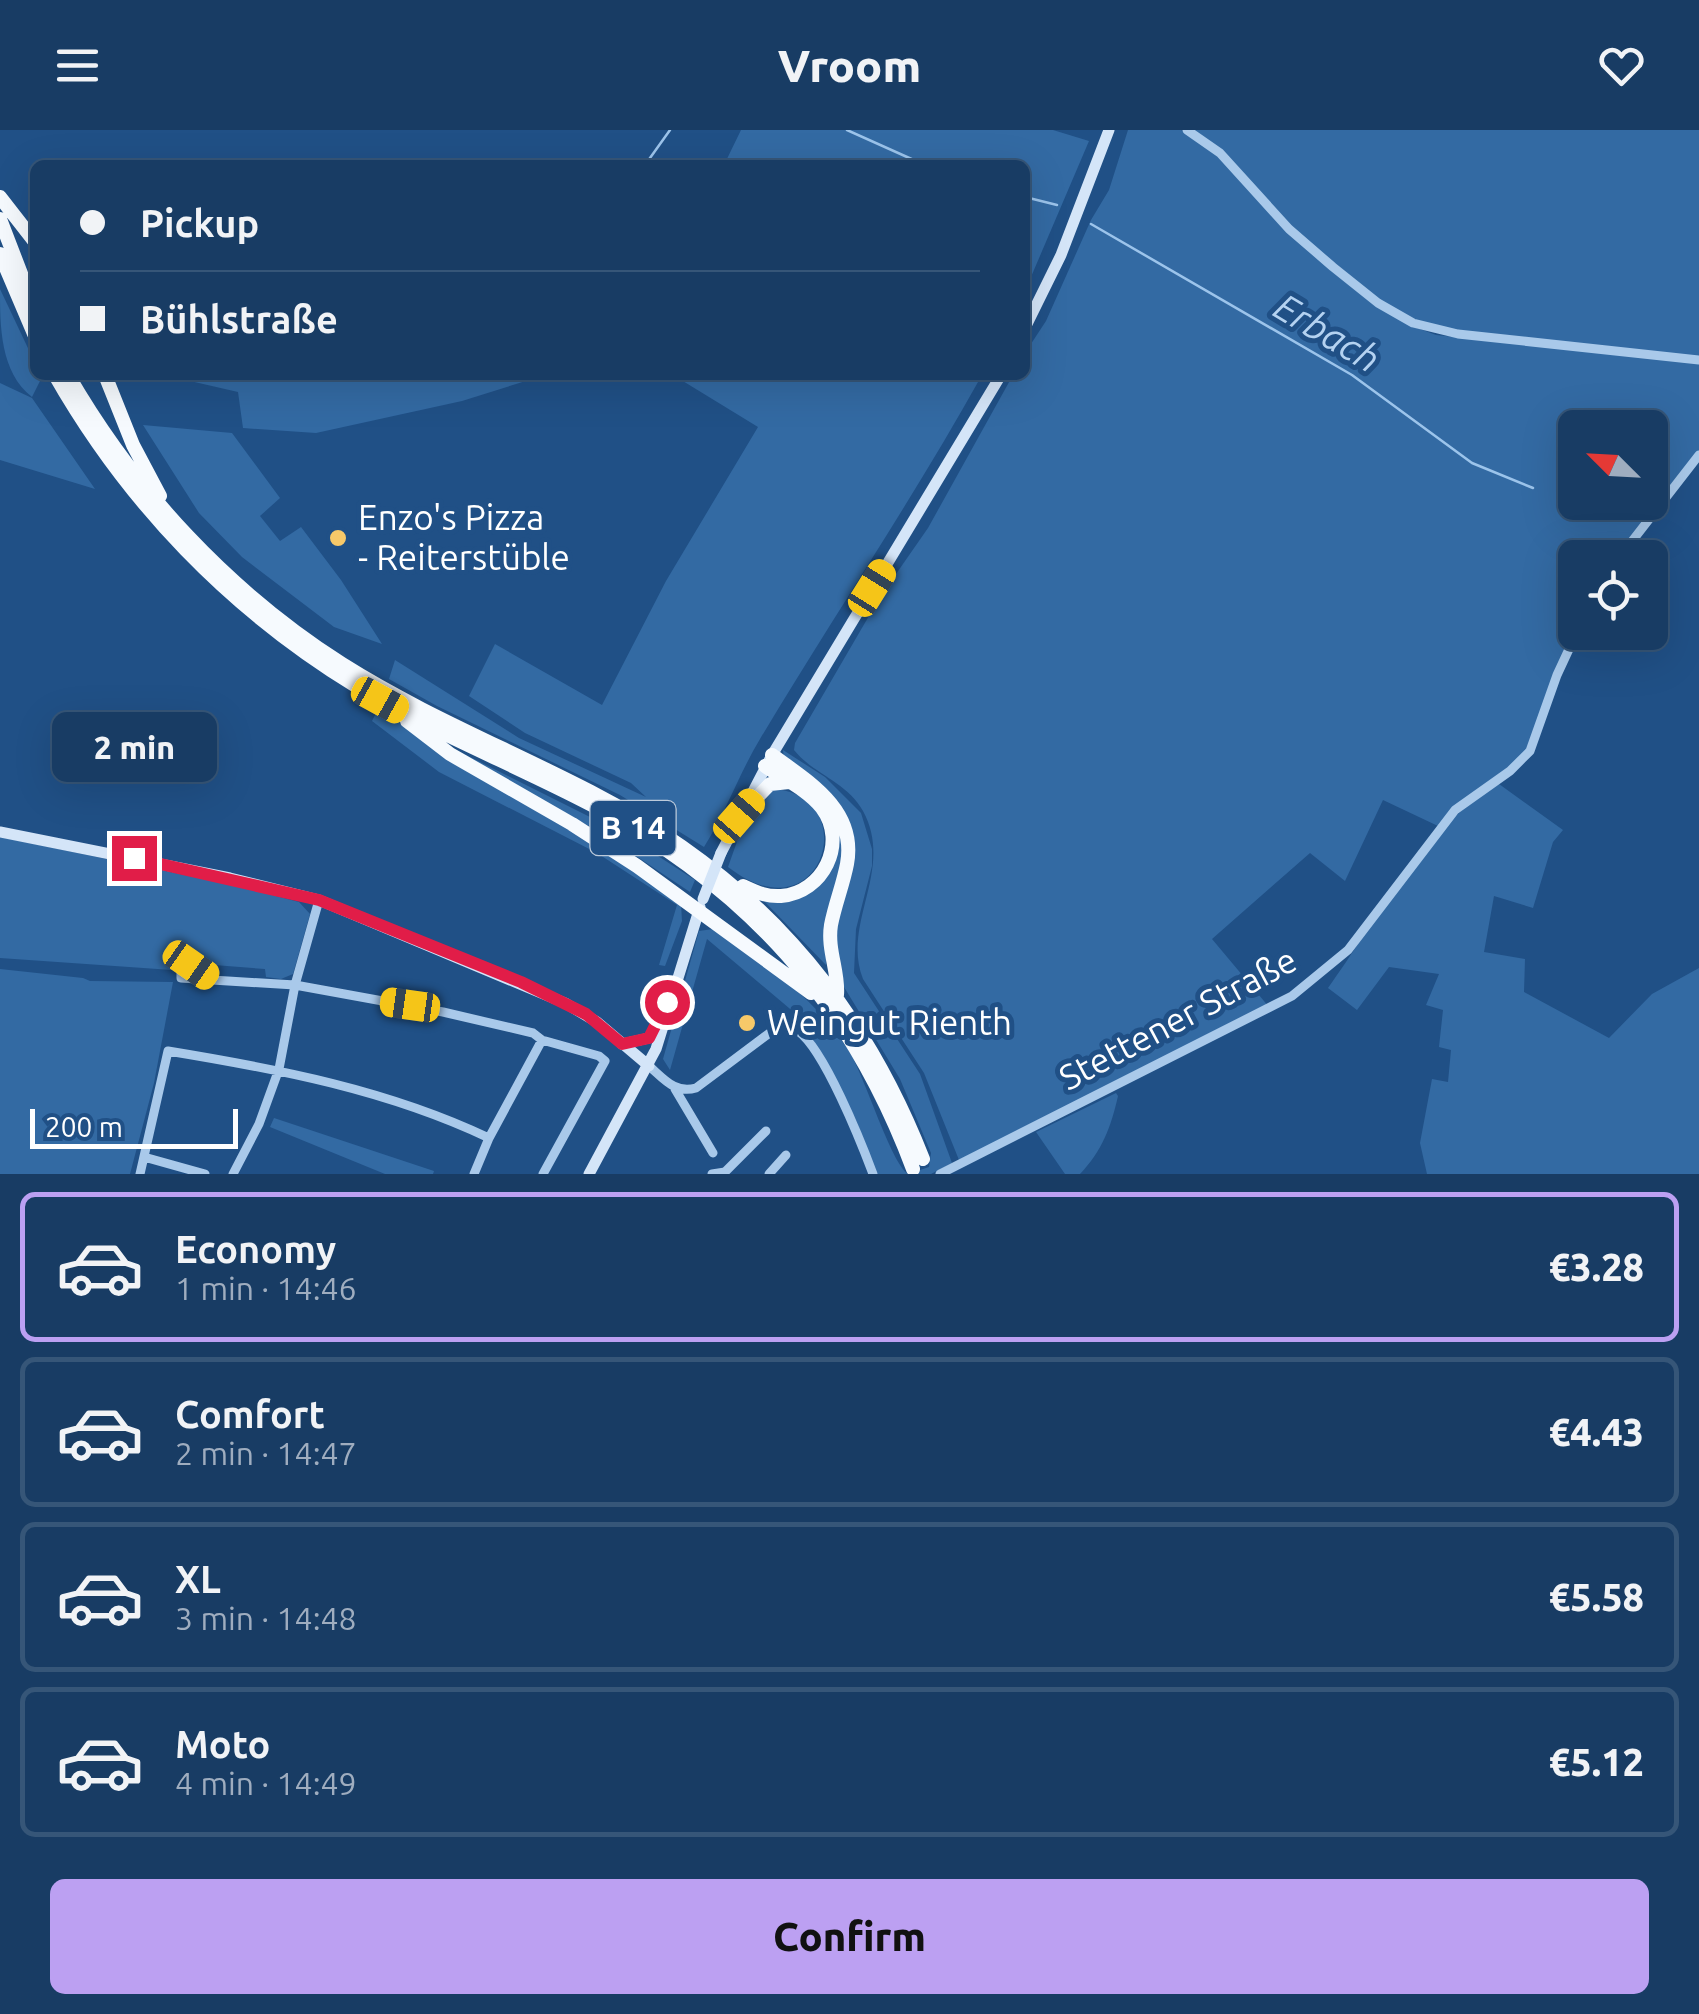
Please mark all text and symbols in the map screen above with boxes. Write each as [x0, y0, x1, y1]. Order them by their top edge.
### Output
icon: menu [50, 38, 105, 93]
icon: heart [1594, 38, 1649, 93]
text: Vroom [778, 40, 921, 91]
text: Pickup [140, 202, 259, 244]
water label: Erbach [1267, 284, 1388, 380]
text: Bühlstraße [140, 298, 338, 340]
north arrow [1558, 410, 1668, 520]
map controls [1558, 410, 1668, 650]
place label: Enzo's Pizza - Reiterstüble [358, 497, 570, 577]
marker: Enzo's Pizza - Reiterstüble [327, 527, 349, 549]
button: locate [1558, 540, 1668, 650]
car [843, 555, 901, 621]
car [346, 672, 414, 728]
callout: 2 min [52, 713, 216, 783]
text: 2 min [94, 729, 175, 765]
car [708, 784, 770, 848]
road number: B 14 [590, 801, 676, 855]
route end [112, 836, 157, 881]
car [158, 936, 224, 994]
street label: Stettener Straße [1052, 939, 1303, 1097]
route start [645, 980, 690, 1025]
car [378, 986, 442, 1024]
place label: Weingut Rienth [767, 1002, 1012, 1042]
marker: Weingut Rienth [736, 1012, 758, 1034]
scale bar [30, 1104, 238, 1148]
text: 200 m [45, 1111, 123, 1142]
icon: car [55, 1222, 145, 1312]
text: Economy [175, 1228, 336, 1270]
text: €3.28 [1549, 1246, 1644, 1288]
text: 1 min · 14:46 [175, 1270, 357, 1306]
icon: car [55, 1387, 145, 1477]
text: Comfort [175, 1393, 325, 1435]
text: €4.43 [1549, 1411, 1644, 1453]
text: 2 min · 14:47 [175, 1435, 357, 1471]
icon: car [55, 1552, 145, 1642]
text: XL [175, 1558, 221, 1600]
text: €5.58 [1549, 1576, 1644, 1618]
text: 3 min · 14:48 [175, 1600, 357, 1636]
icon: car [55, 1717, 145, 1807]
text: Moto [175, 1723, 270, 1765]
text: €5.12 [1549, 1741, 1644, 1783]
text: 4 min · 14:49 [175, 1765, 357, 1801]
button: Confirm [50, 1879, 1649, 1994]

